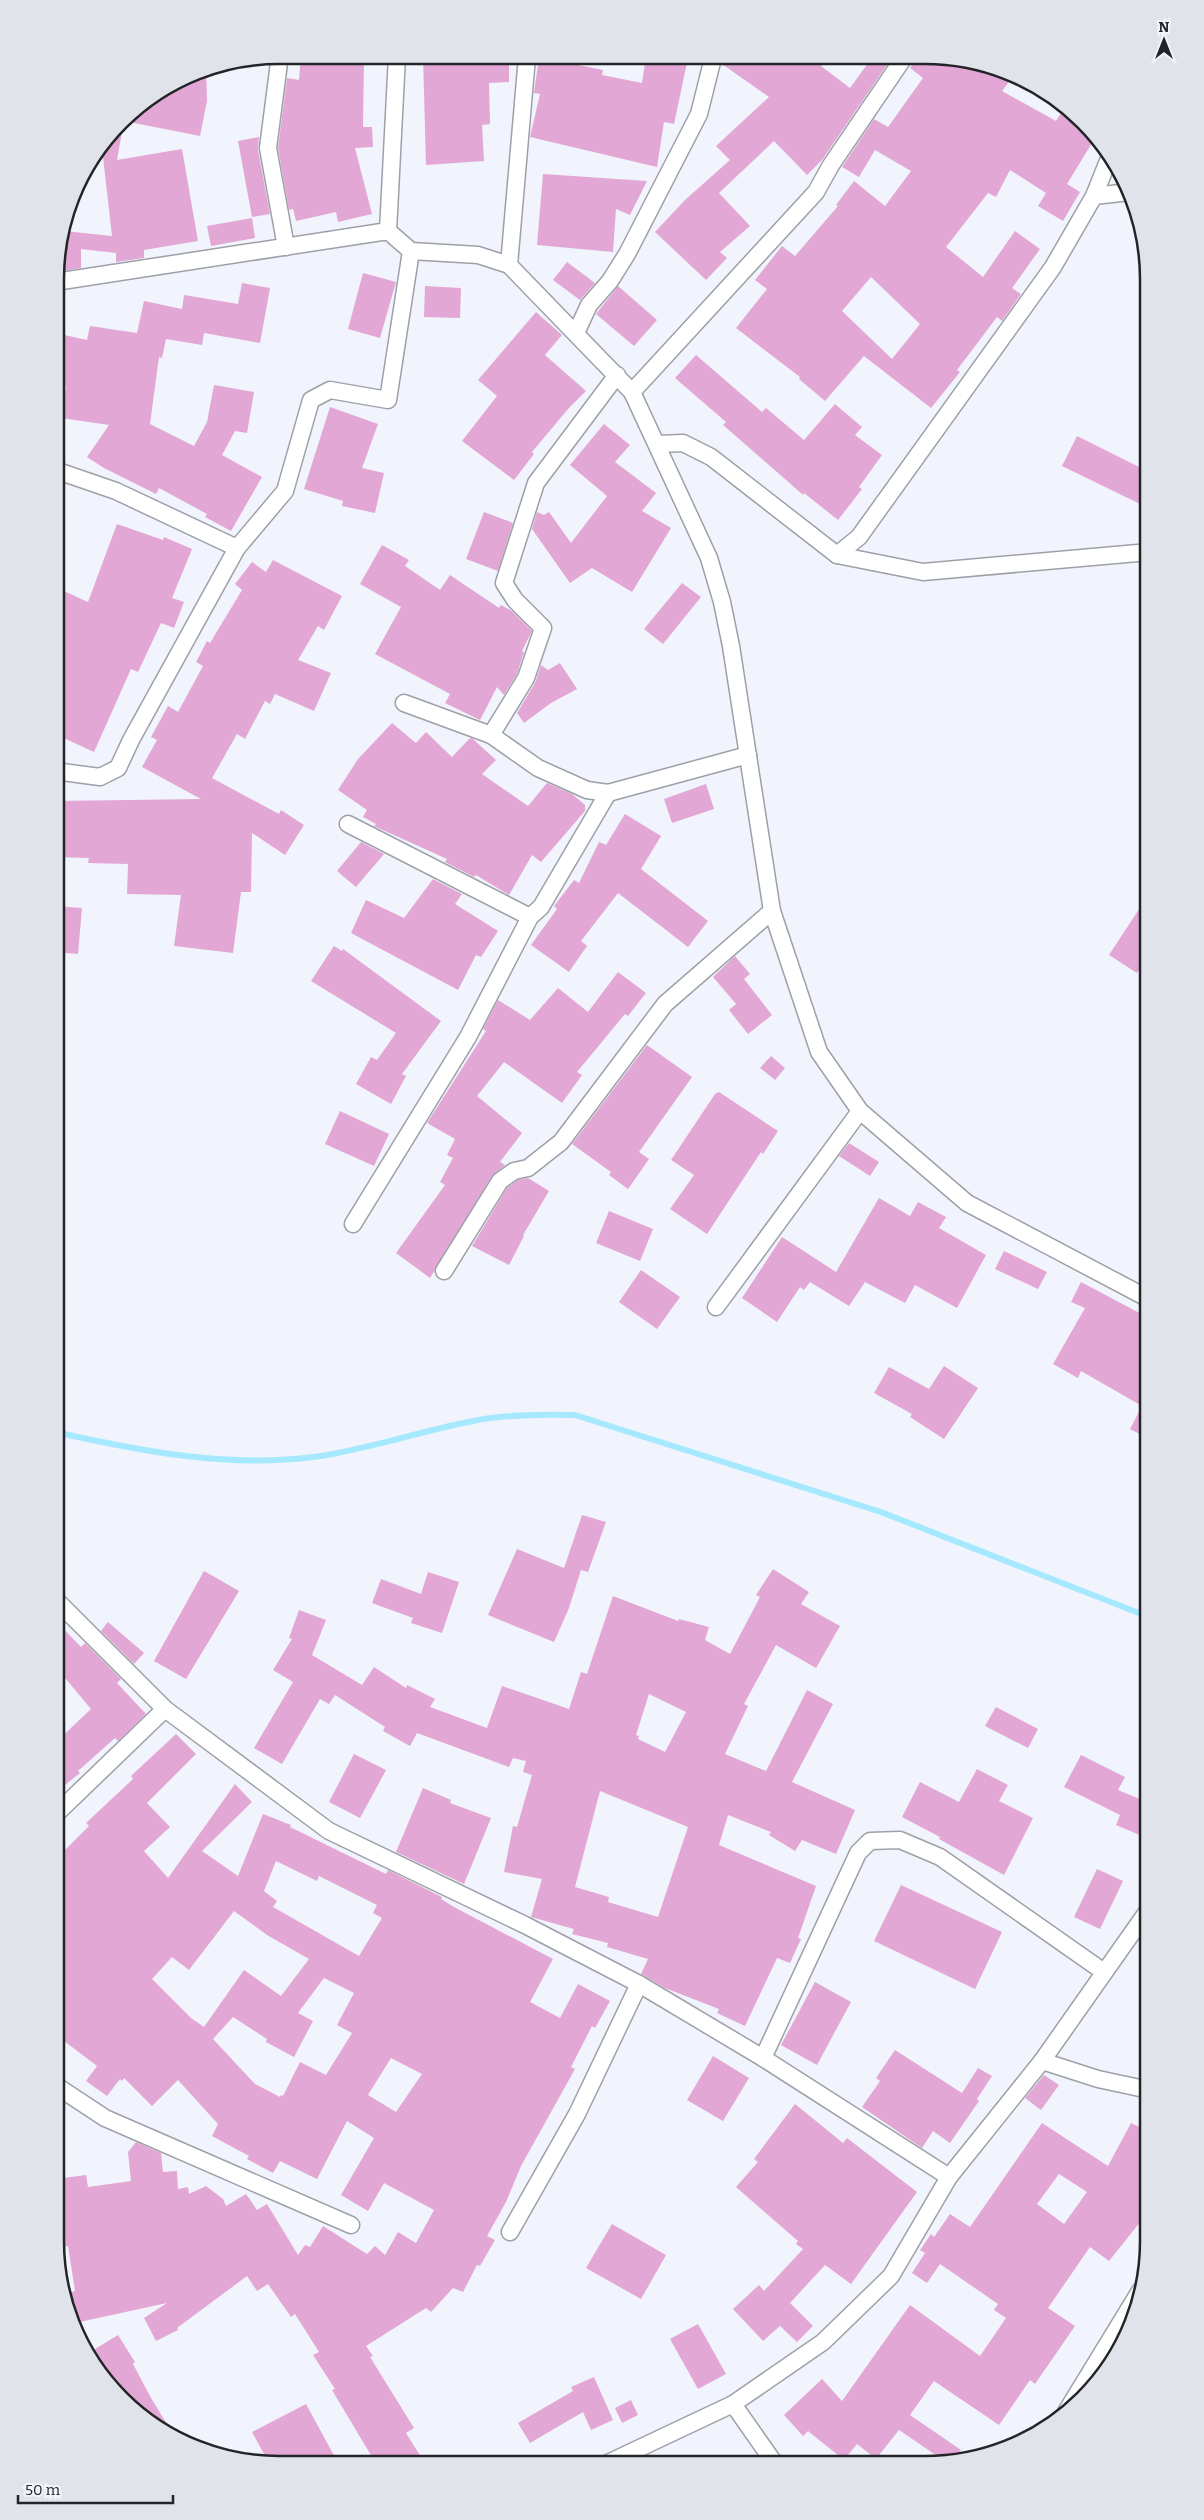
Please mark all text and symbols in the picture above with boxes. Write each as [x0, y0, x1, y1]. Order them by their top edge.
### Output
north arrow [1139, 15, 1189, 65]
text: N [1159, 19, 1170, 36]
scale bar [18, 2472, 172, 2504]
text: 50 m [25, 2481, 61, 2499]

